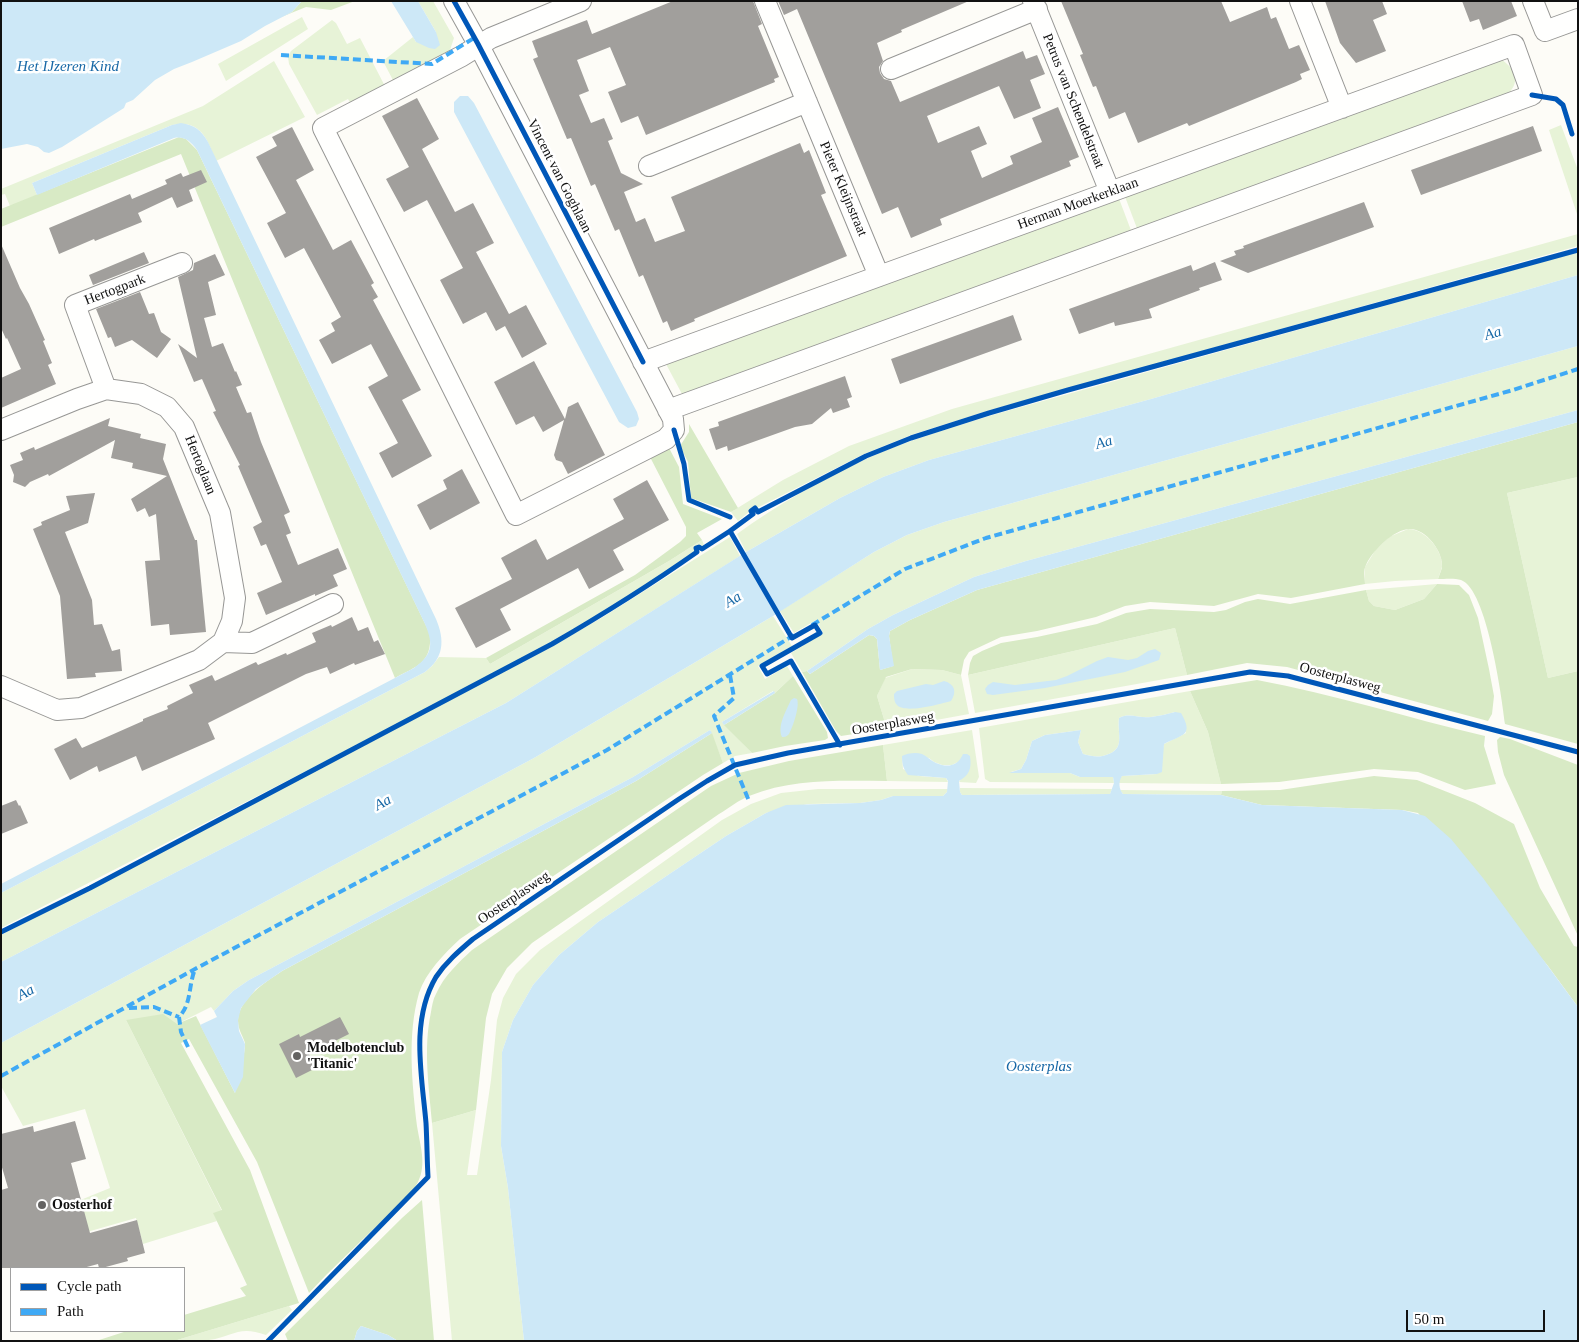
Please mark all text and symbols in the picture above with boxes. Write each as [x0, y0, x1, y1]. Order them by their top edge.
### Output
street label: Petrus van Schendelstraat [1038, 31, 1108, 171]
water label: Het IJzeren Kind [17, 58, 119, 76]
street label: Vincent van Goghlaan [523, 116, 595, 236]
street label: Pieter Kleijnstraat [815, 139, 871, 239]
street label: Herman Moerkerklaan [1015, 174, 1141, 234]
street label: Hertogpark [82, 271, 148, 309]
water label: Aa [1483, 323, 1503, 345]
water label: Aa [1094, 432, 1114, 454]
street label: Hertoglaan [181, 433, 219, 497]
water label: Aa [721, 588, 745, 612]
street label: Oosterplasweg [1298, 659, 1382, 697]
street label: Oosterplasweg [851, 709, 935, 739]
water label: Aa [371, 791, 395, 815]
street label: Oosterplasweg [475, 868, 553, 928]
water label: Aa [14, 981, 38, 1005]
place label: Modelbotenclub 'Titanic' [307, 1040, 404, 1072]
marker: Modelbotenclub 'Titanic' [291, 1050, 303, 1062]
water label: Oosterplas [1006, 1058, 1072, 1076]
place label: Oosterhof [52, 1197, 112, 1213]
marker: Oosterhof [36, 1199, 48, 1211]
legend [10, 1267, 185, 1332]
text: Cycle path [57, 1278, 122, 1294]
scale bar [1409, 1300, 1548, 1332]
text: Path [57, 1303, 84, 1319]
text: 50 m [1414, 1311, 1444, 1327]

